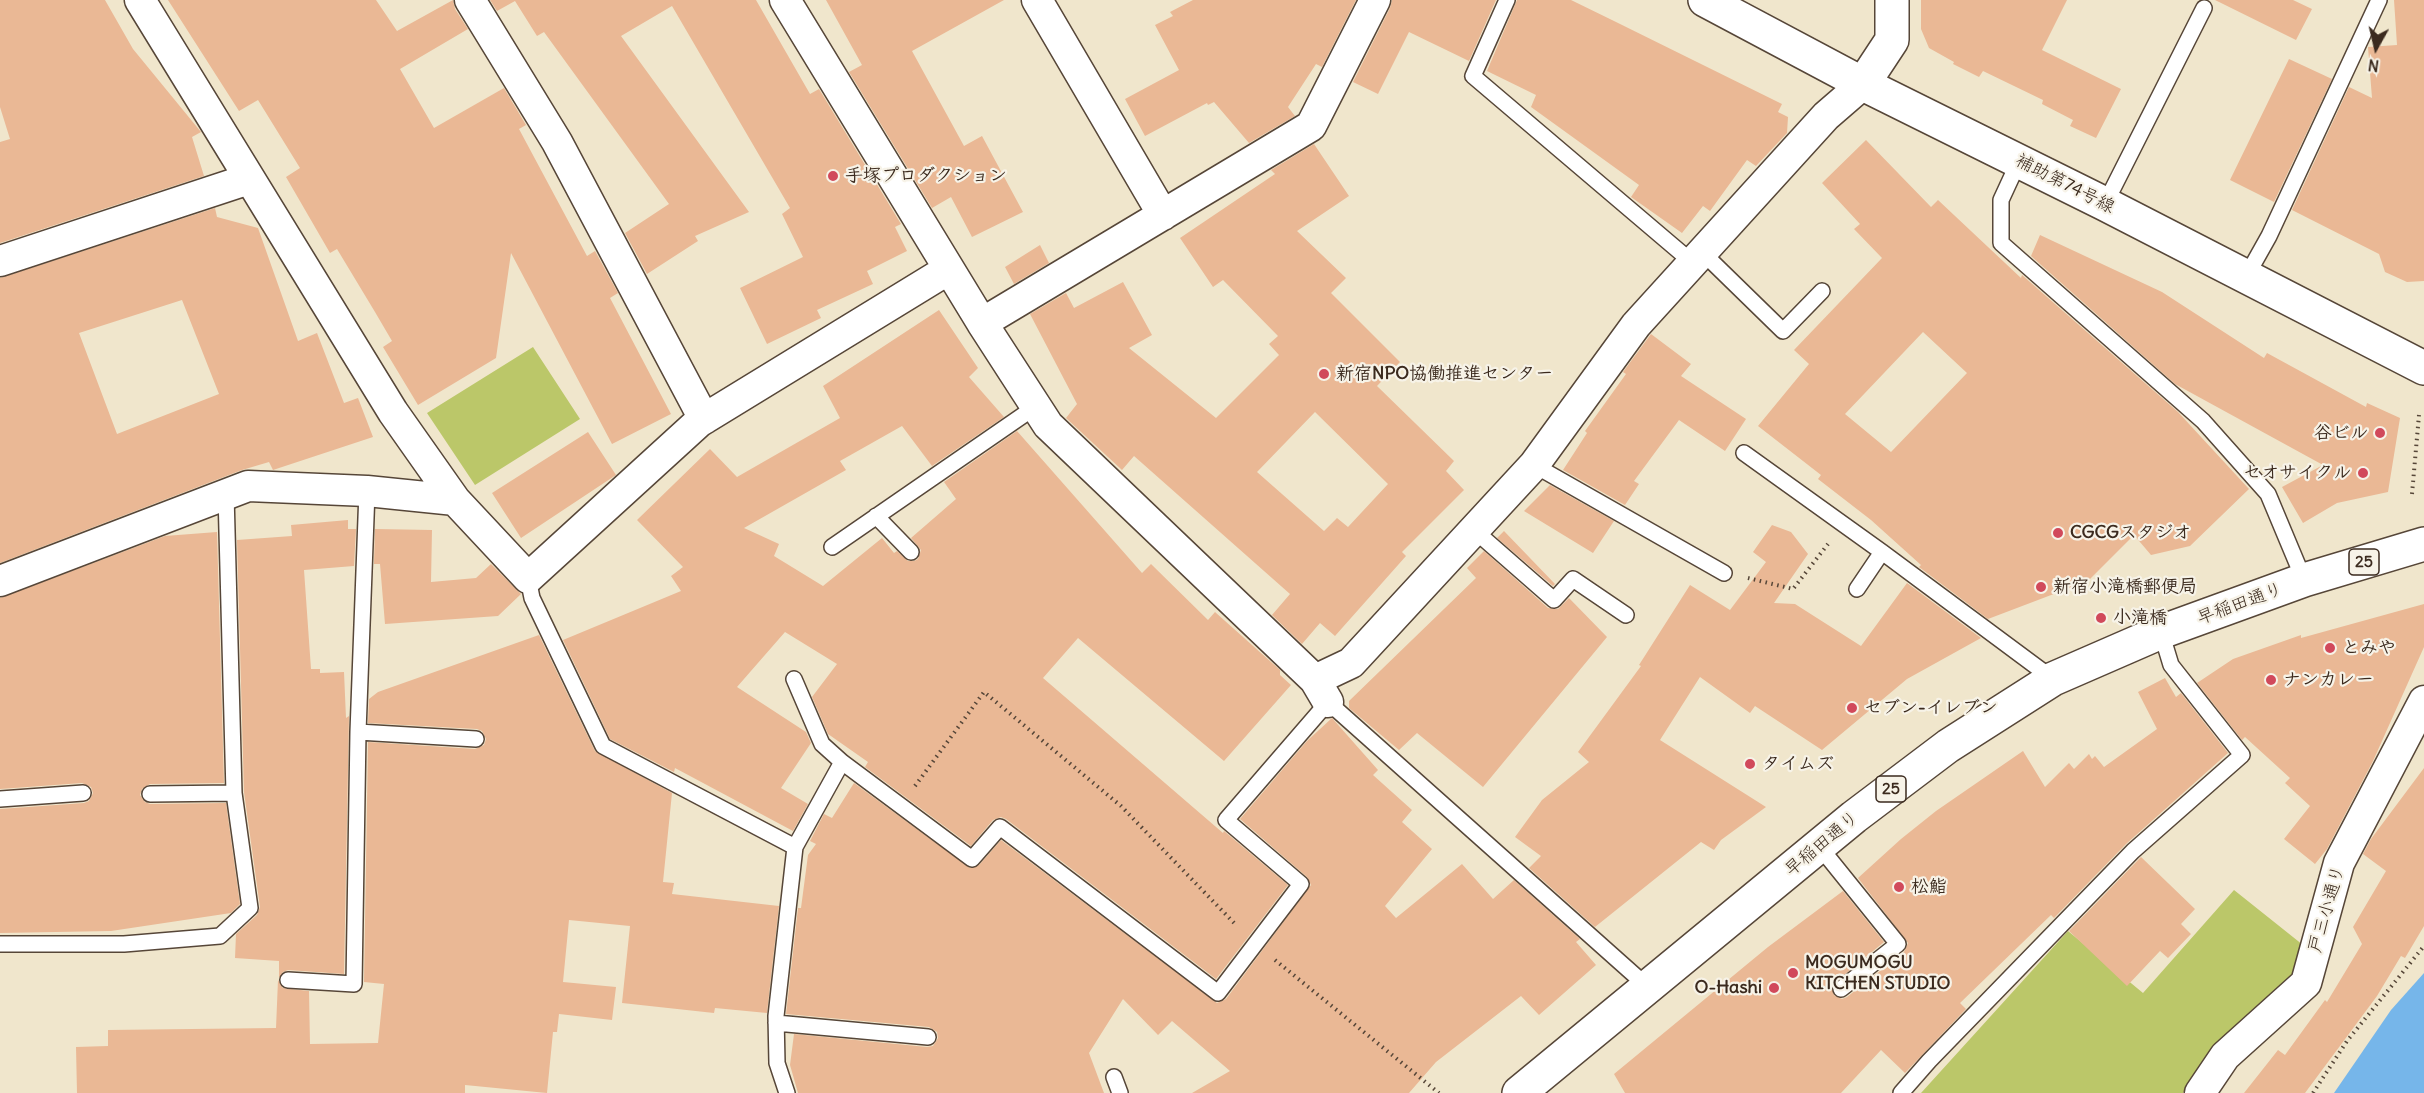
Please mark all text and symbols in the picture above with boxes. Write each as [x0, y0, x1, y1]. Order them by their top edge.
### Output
north arrow [2346, 18, 2406, 78]
text: N [2367, 55, 2380, 76]
street label: 補助第74号線 [2012, 150, 2118, 218]
place label: 手塚プロダクション [845, 165, 1007, 187]
marker: 手塚プロダクション [826, 169, 840, 183]
place label: 新宿NPO協働推進センター [1336, 363, 1553, 385]
marker: 新宿NPO協働推進センター [1317, 367, 1331, 381]
place label: 谷ビル [2314, 422, 2368, 444]
marker: 谷ビル [2373, 426, 2387, 440]
place label: セオサイクル [2243, 462, 2351, 484]
marker: セオサイクル [2356, 466, 2370, 480]
place label: CGCGスタジオ [2070, 522, 2191, 544]
marker: CGCGスタジオ [2051, 526, 2065, 540]
road number: 25 [2349, 549, 2379, 575]
place label: 新宿小滝橋郵便局 [2053, 576, 2197, 598]
street label: 早稲田通り [2194, 578, 2286, 630]
marker: 新宿小滝橋郵便局 [2034, 580, 2048, 594]
place label: 小滝橋 [2113, 607, 2167, 629]
marker: 小滝橋 [2094, 611, 2108, 625]
place label: とみや [2342, 637, 2396, 659]
marker: とみや [2323, 641, 2337, 655]
place label: ナンカレー [2283, 669, 2374, 691]
marker: ナンカレー [2264, 673, 2278, 687]
place label: セブン-イレブン [1864, 697, 1998, 719]
marker: セブン-イレブン [1845, 701, 1859, 715]
place label: タイムズ [1762, 753, 1834, 775]
marker: タイムズ [1743, 757, 1757, 771]
road number: 25 [1876, 776, 1906, 802]
street label: 早稲田通り [1781, 807, 1863, 881]
street label: 戸三小通り [2304, 863, 2350, 955]
place label: 松鮨 [1911, 876, 1947, 898]
marker: 松鮨 [1892, 880, 1906, 894]
place label: MOGUMOGU KITCHEN STUDIO [1805, 952, 1950, 994]
marker: MOGUMOGU KITCHEN STUDIO [1786, 966, 1800, 980]
place label: O-Hashi [1695, 977, 1762, 999]
marker: O-Hashi [1767, 981, 1781, 995]

